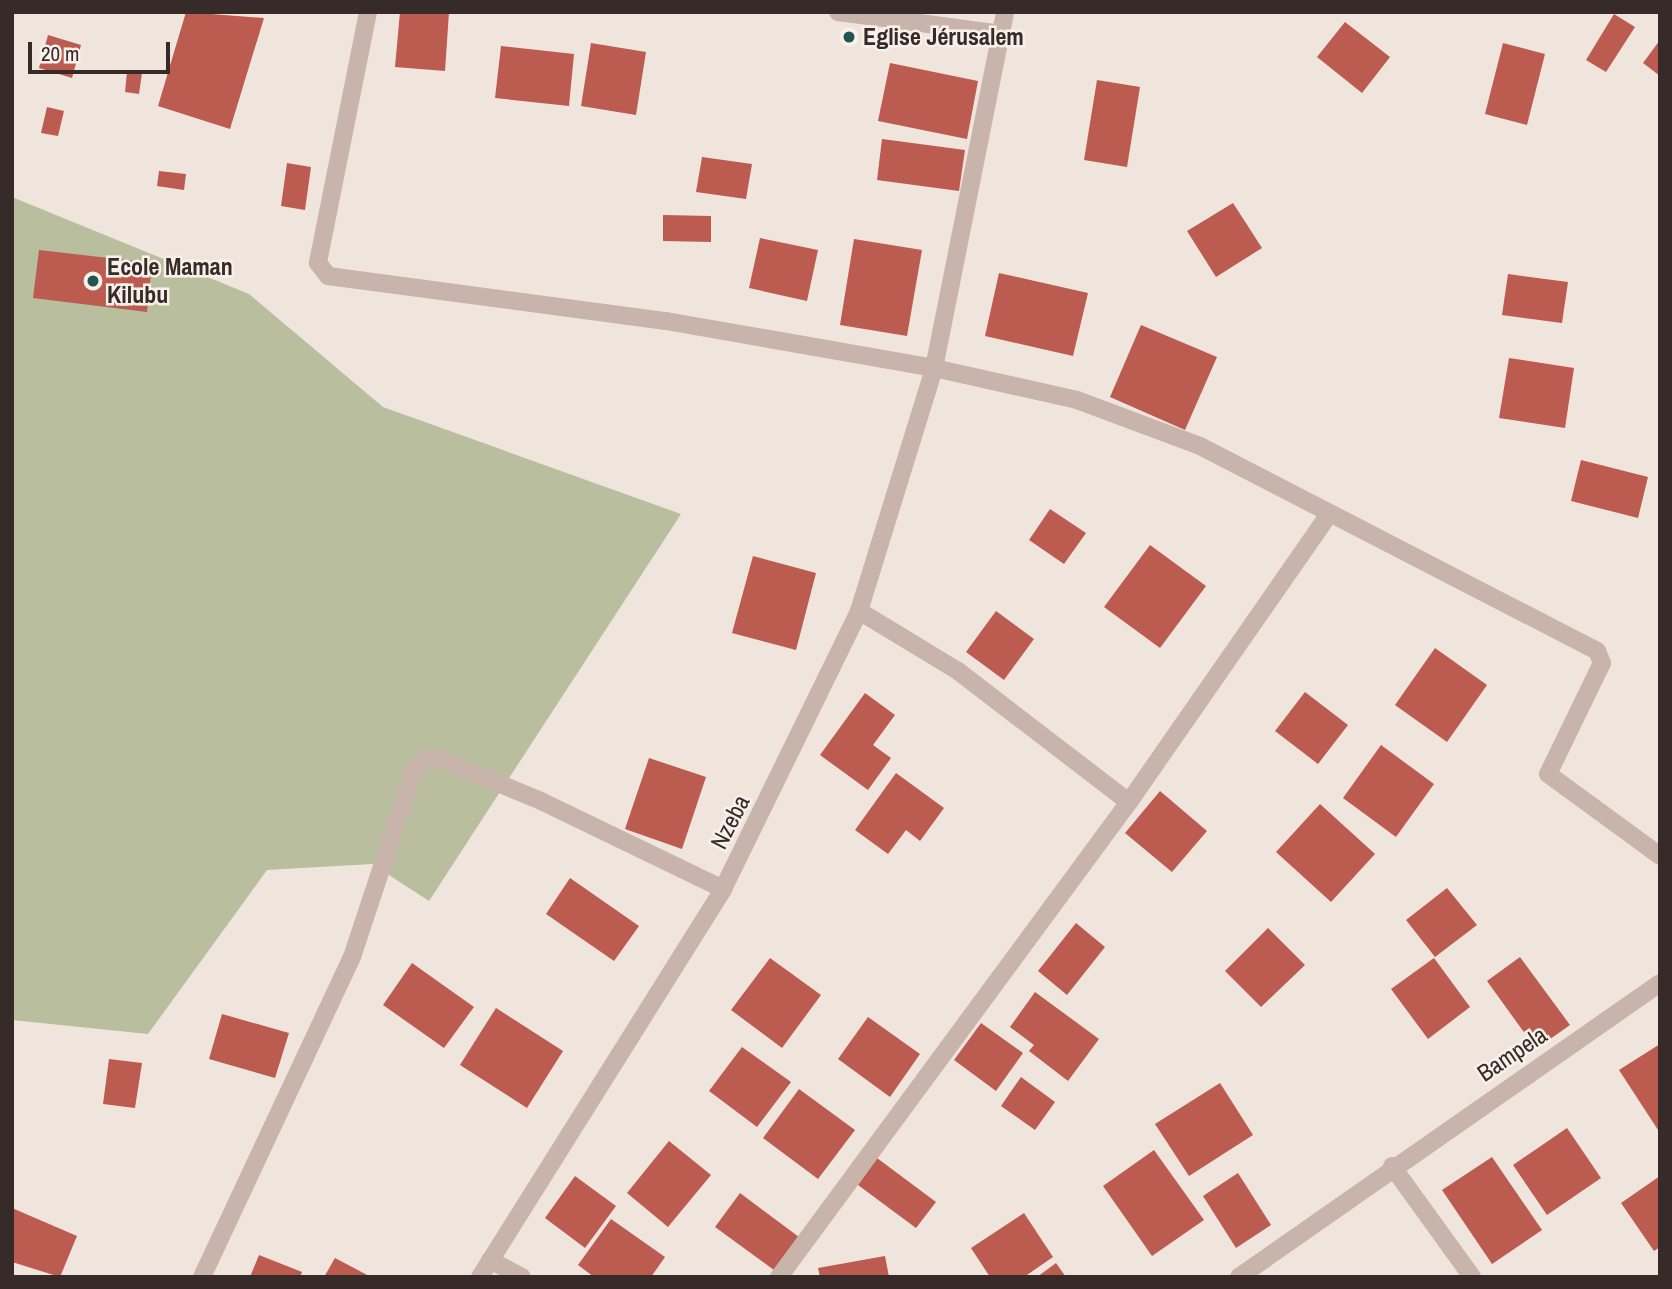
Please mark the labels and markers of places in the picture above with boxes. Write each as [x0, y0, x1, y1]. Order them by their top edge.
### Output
place label: Eglise Jérusalem [863, 23, 1024, 51]
marker: Eglise Jérusalem [841, 29, 857, 45]
place label: Ecole Maman Kilubu [107, 253, 233, 309]
marker: Ecole Maman Kilubu [85, 273, 101, 289]

